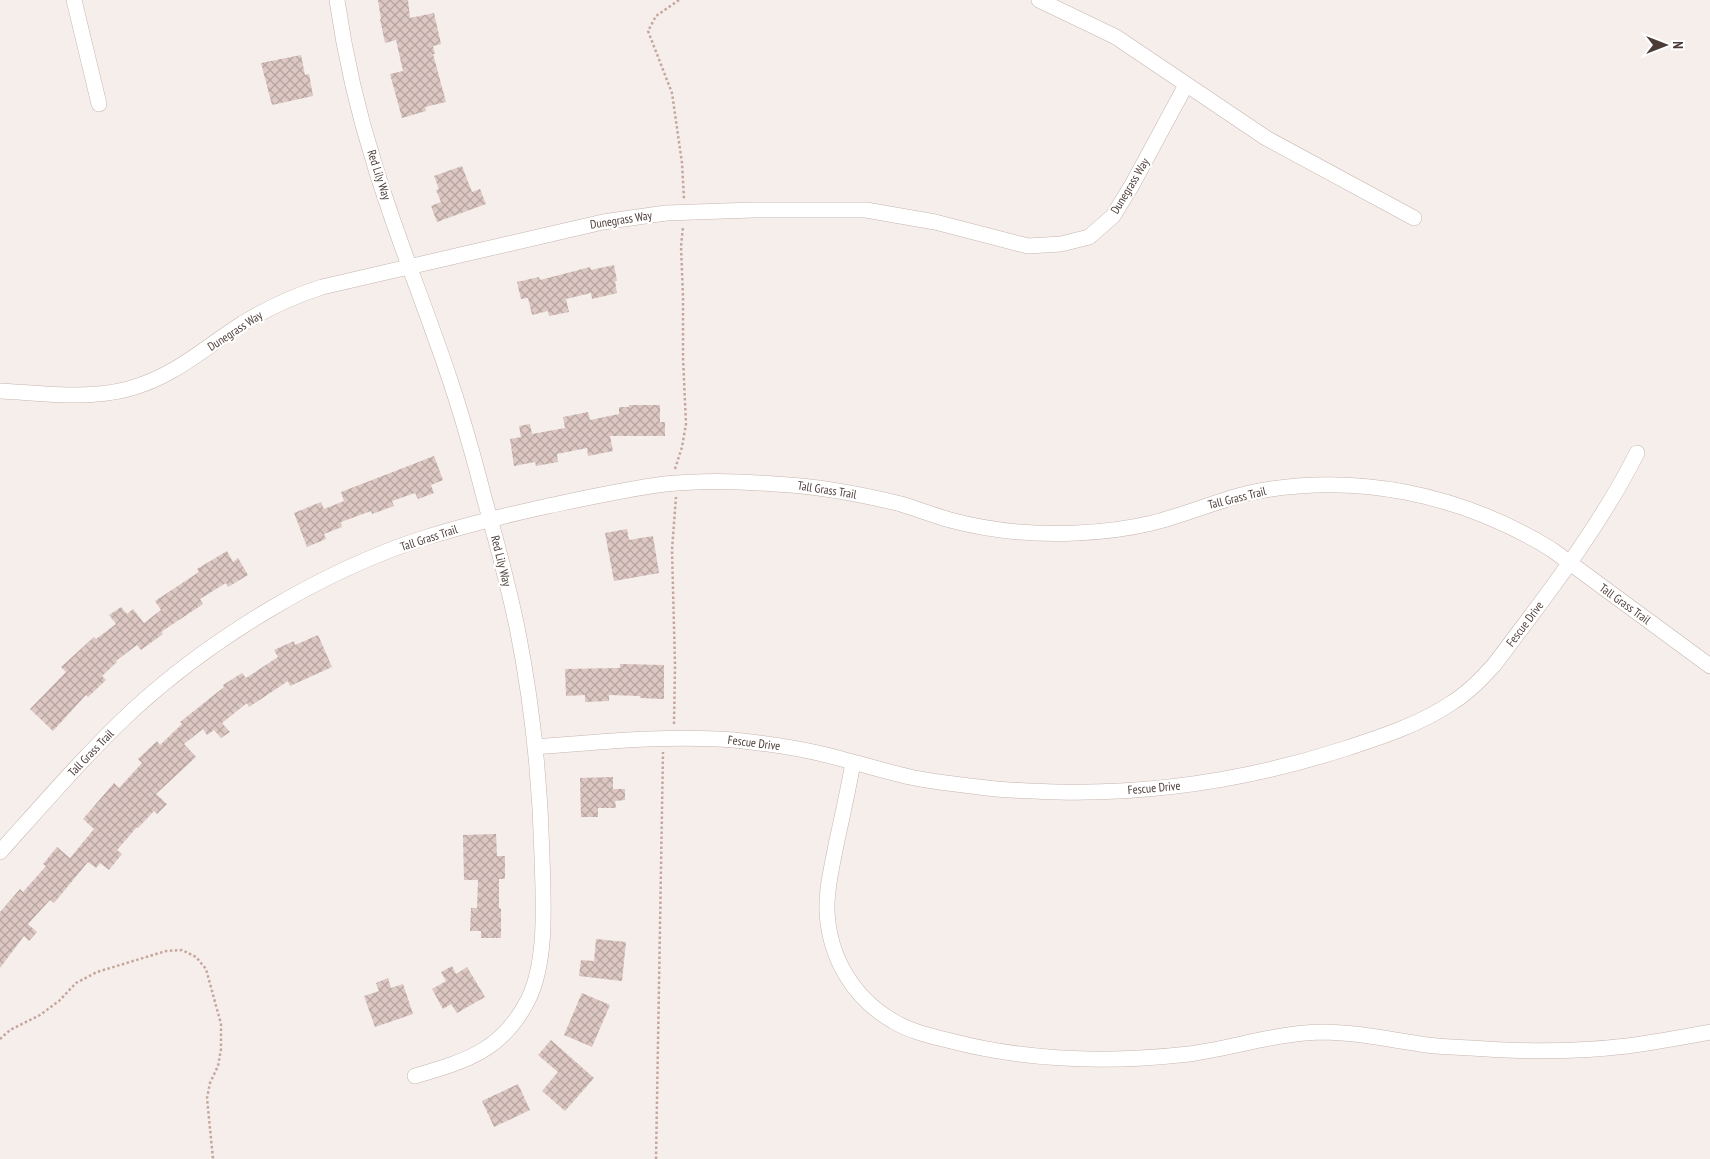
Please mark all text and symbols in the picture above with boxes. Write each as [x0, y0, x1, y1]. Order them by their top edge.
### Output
north arrow [1640, 20, 1690, 70]
text: N [1669, 41, 1687, 49]
street label: Red Lily Way [364, 148, 395, 202]
street label: Dunegrass Way [1107, 155, 1152, 216]
street label: Dunegrass Way [589, 207, 653, 232]
street label: Dunegrass Way [204, 307, 265, 354]
street label: Tall Grass Trail [797, 477, 858, 502]
street label: Tall Grass Trail [1206, 483, 1268, 512]
street label: Tall Grass Trail [398, 521, 460, 554]
street label: Red Lily Way [488, 534, 515, 588]
street label: Tall Grass Trail [1597, 580, 1654, 627]
street label: Fescue Drive [1503, 598, 1546, 649]
street label: Tall Grass Trail [65, 726, 117, 779]
street label: Fescue Drive [727, 732, 781, 753]
street label: Fescue Drive [1127, 778, 1181, 797]

